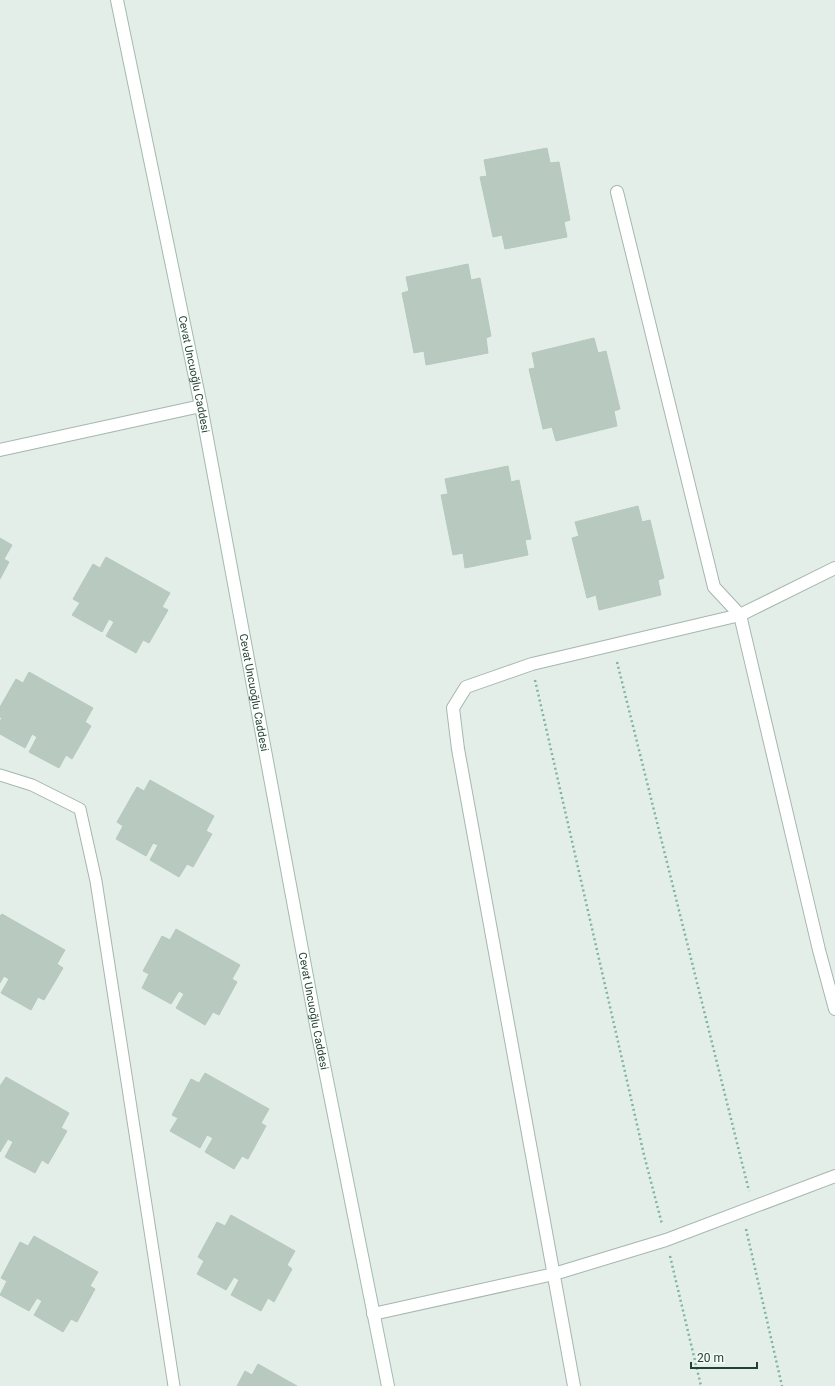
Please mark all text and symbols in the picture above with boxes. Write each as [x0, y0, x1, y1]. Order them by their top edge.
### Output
street label: Cevat Uncuoğlu Caddesi [175, 314, 212, 434]
street label: Cevat Uncuoğlu Caddesi [236, 633, 271, 752]
street label: Cevat Uncuoğlu Caddesi [296, 951, 331, 1071]
scale bar [691, 1344, 757, 1370]
text: 20 m [697, 1351, 724, 1365]

